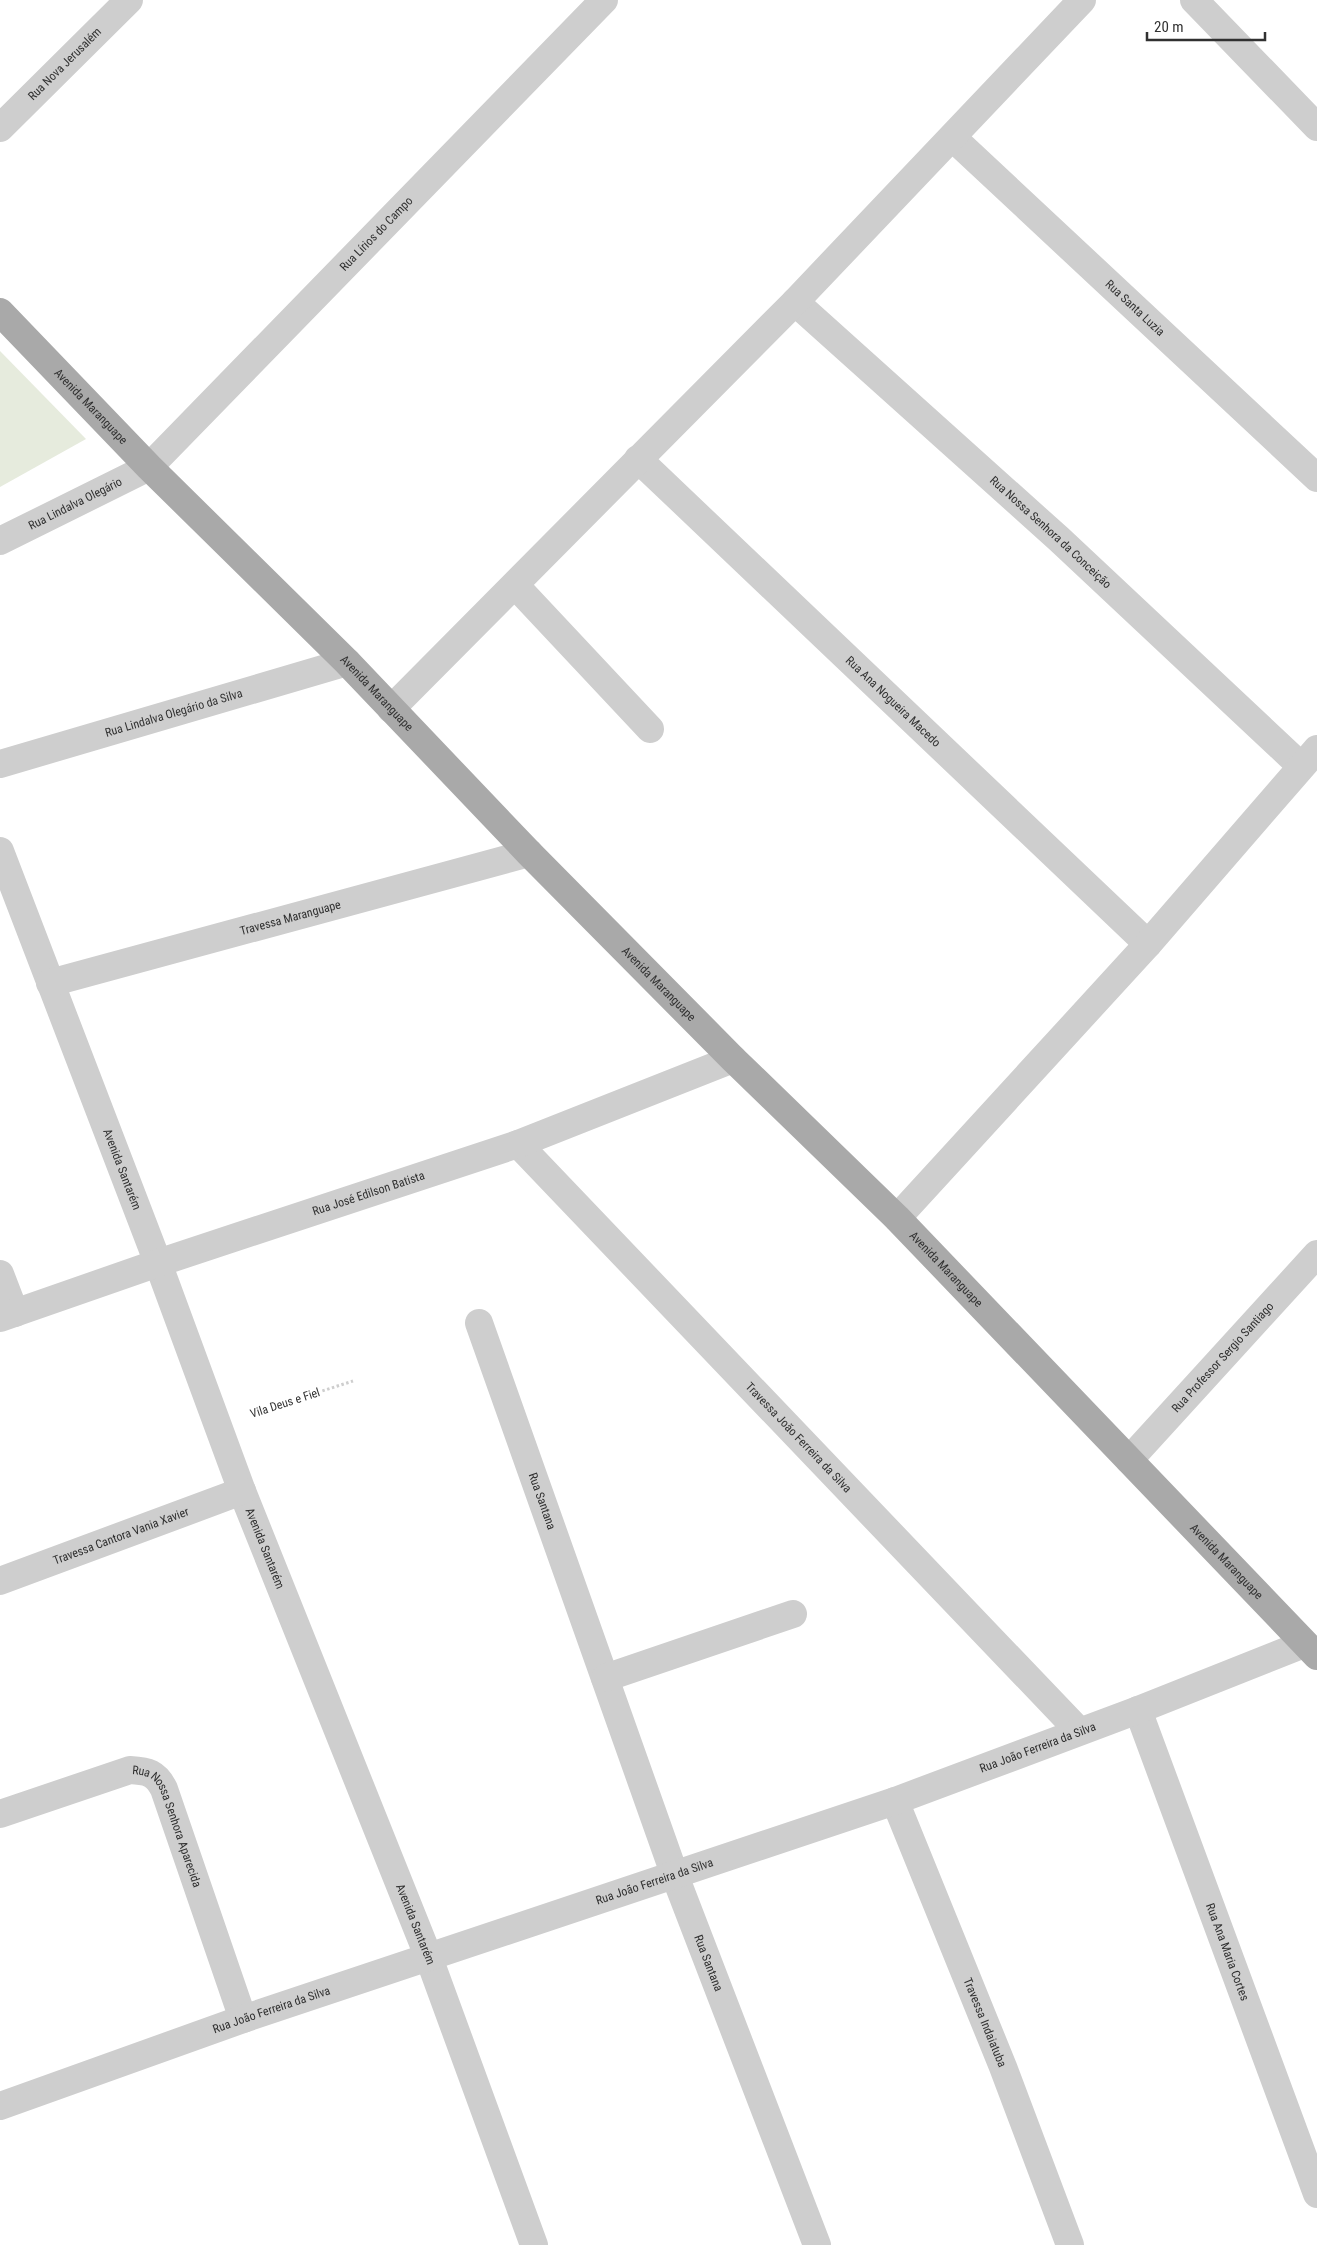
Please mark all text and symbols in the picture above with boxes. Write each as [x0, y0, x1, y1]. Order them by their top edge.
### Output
scale bar [1147, 10, 1264, 42]
text: 20 m [1154, 18, 1184, 36]
street label: Rua Nova Jerusalém [25, 25, 104, 103]
street label: Rua Lírios do Campo [337, 194, 416, 274]
street label: Rua Santa Luzia [1103, 277, 1168, 339]
street label: Avenida Maranguape [51, 366, 130, 447]
street label: Rua Nossa Senhora da Conceição [987, 473, 1114, 591]
street label: Rua Lindalva Olegário [26, 475, 124, 533]
street label: Avenida Maranguape [337, 652, 416, 734]
street label: Rua Ana Nogueira Macedo [843, 653, 943, 750]
street label: Rua Lindalva Olegário da Silva [103, 686, 244, 740]
street label: Travessa Maranguape [238, 897, 343, 938]
street label: Avenida Maranguape [619, 944, 699, 1024]
street label: Avenida Santarém [100, 1127, 144, 1212]
street label: Rua José Edilson Batista [311, 1168, 427, 1218]
street label: Avenida Maranguape [907, 1229, 986, 1310]
street label: Rua Professor Sergio Santiago [1169, 1299, 1277, 1415]
street label: Travessa João Ferreira da Silva [743, 1379, 855, 1496]
street label: Vila Deus e Fiel [248, 1385, 322, 1421]
street label: Rua Santana [526, 1471, 559, 1532]
street label: Travessa Cantora Vania Xavier [51, 1504, 191, 1568]
street label: Avenida Santarém [243, 1506, 287, 1591]
street label: Avenida Maranguape [1187, 1521, 1266, 1602]
street label: Rua João Ferreira da Silva [978, 1719, 1098, 1776]
street label: Rua Nossa Senhora Aparecida [132, 1763, 204, 1889]
street label: Rua João Ferreira da Silva [594, 1855, 715, 1908]
street label: Avenida Santarém [393, 1882, 438, 1967]
street label: Rua Ana Maria Cortes [1203, 1901, 1252, 2003]
street label: Rua Santana [691, 1933, 726, 1994]
street label: Travessa Indaiatuba [961, 1976, 1009, 2069]
street label: Rua João Ferreira da Silva [211, 1983, 332, 2036]

